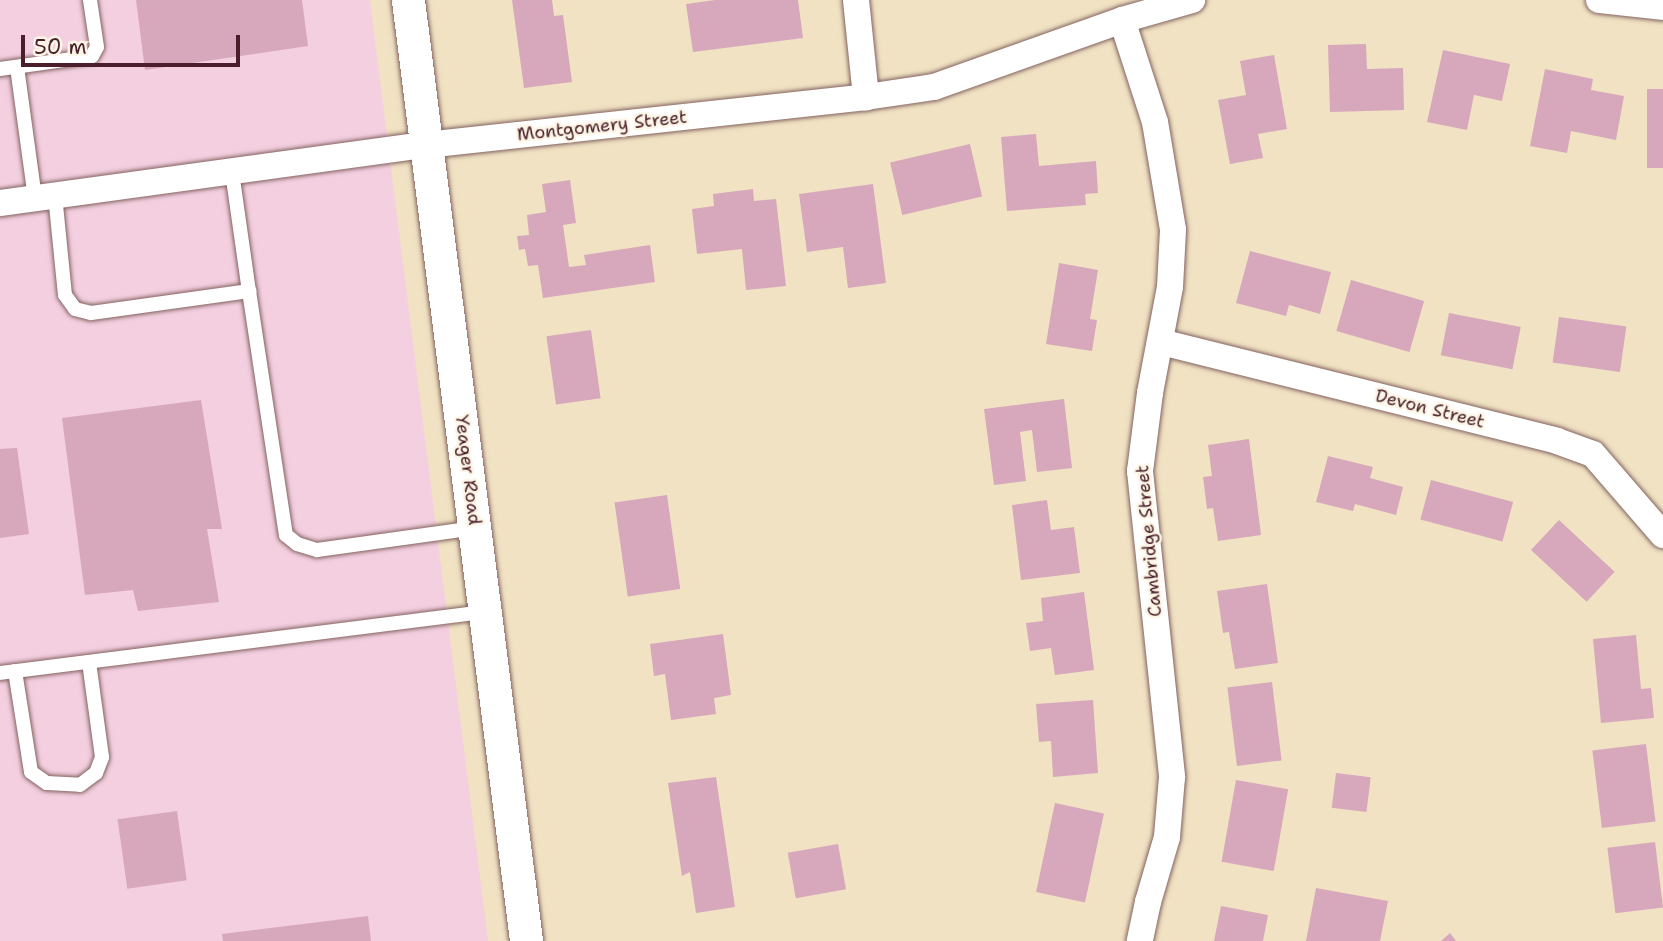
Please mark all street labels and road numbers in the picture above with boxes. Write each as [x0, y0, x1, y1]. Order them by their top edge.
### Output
street label: Montgomery Street [516, 106, 688, 146]
street label: Devon Street [1373, 385, 1487, 433]
street label: Yeager Road [451, 414, 485, 526]
street label: Cambridge Street [1132, 464, 1166, 618]

